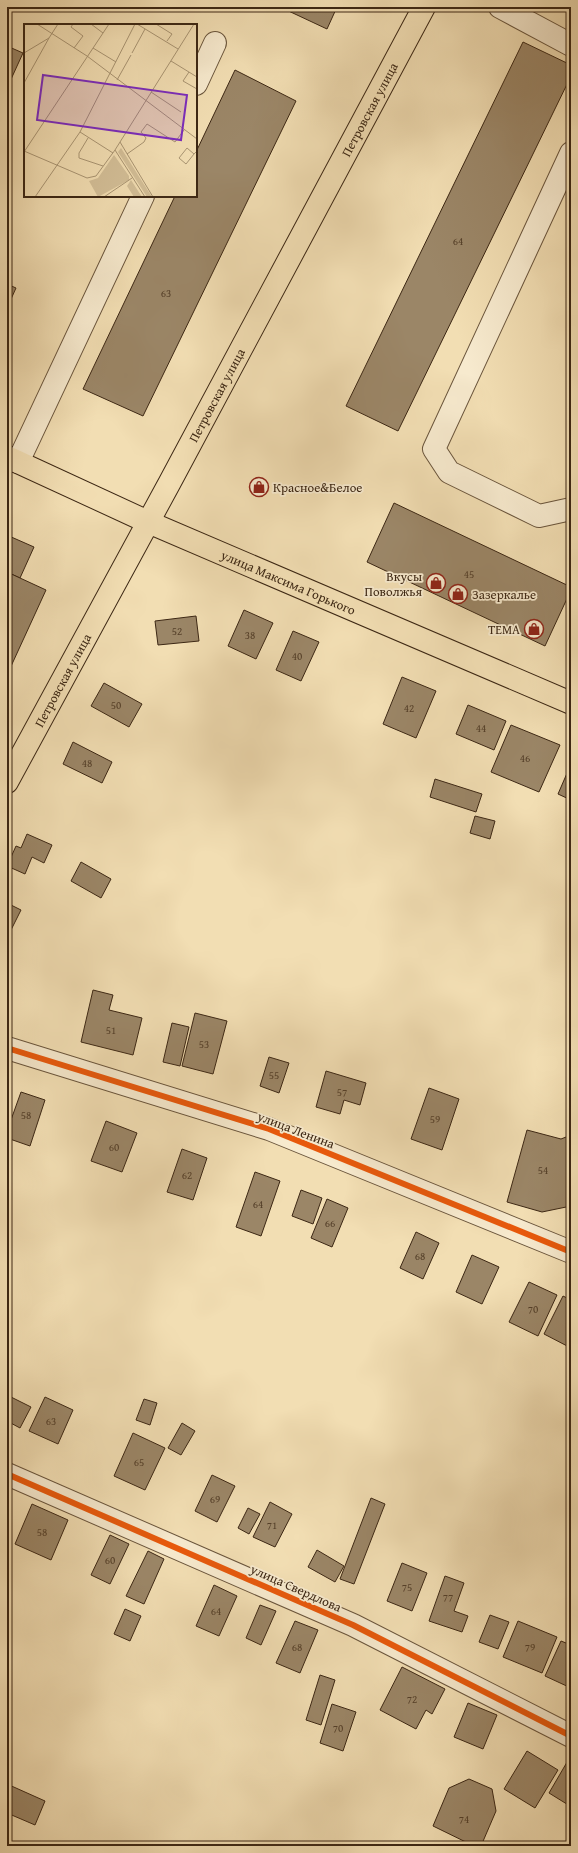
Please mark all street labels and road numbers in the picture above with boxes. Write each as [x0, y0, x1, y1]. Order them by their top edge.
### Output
street label: Петровская улица [336, 58, 403, 160]
street label: Петровская улица [184, 344, 250, 445]
street label: улица Максима Горького [217, 544, 359, 619]
street label: Петровская улица [29, 629, 96, 730]
street label: улица Ленина [254, 1106, 338, 1154]
street label: улица Свердлова [247, 1559, 345, 1617]

